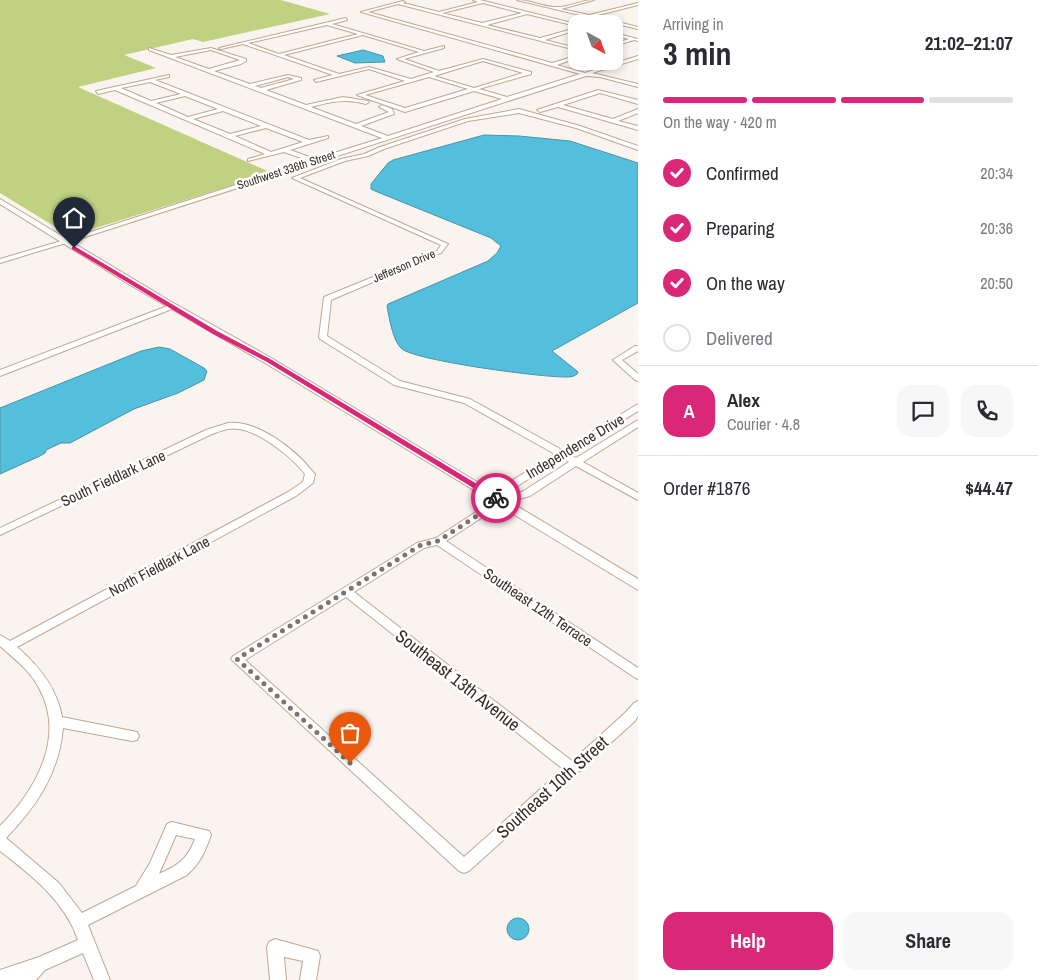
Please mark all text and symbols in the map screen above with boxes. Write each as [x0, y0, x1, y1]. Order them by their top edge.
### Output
text: Arriving in [663, 13, 724, 35]
north arrow [568, 15, 622, 70]
map controls [568, 15, 623, 70]
text: 21:02–21:07 [925, 30, 1013, 56]
text: 3 min [663, 32, 732, 75]
text: On the way · 420 m [663, 111, 777, 133]
street label: Southwest 336th Street [235, 147, 337, 193]
icon: check [663, 159, 691, 187]
text: Confirmed [706, 160, 779, 186]
text: 20:34 [980, 162, 1013, 184]
pin [53, 197, 95, 248]
icon: home [60, 204, 88, 232]
icon: check [663, 214, 691, 242]
text: Preparing [706, 215, 774, 241]
text: 20:36 [980, 217, 1013, 239]
street label: Jefferson Drive [370, 246, 438, 286]
icon: check [663, 269, 691, 297]
text: On the way [706, 270, 785, 296]
text: 20:50 [980, 272, 1013, 294]
text: Delivered [706, 325, 773, 351]
button: chat [897, 385, 949, 437]
button: phone [961, 385, 1013, 437]
text: Alex [727, 387, 760, 413]
text: A [683, 398, 695, 424]
street label: Independence Drive [522, 408, 628, 484]
text: Courier · 4.8 [727, 413, 800, 435]
street label: South Fieldlark Lane [57, 444, 169, 512]
courier [471, 473, 521, 523]
text: Order #1876 [663, 475, 750, 501]
text: $44.47 [965, 475, 1013, 501]
icon: bike [482, 484, 510, 512]
street label: North Fieldlark Lane [105, 530, 213, 601]
street label: Southeast 12th Terrace [479, 563, 597, 651]
street label: Southeast 13th Avenue [390, 623, 526, 737]
pin [329, 712, 371, 763]
icon: bag [336, 719, 364, 747]
street label: Southeast 10th Street [491, 730, 613, 844]
button: Help [663, 912, 833, 970]
button: Share [843, 912, 1013, 970]

